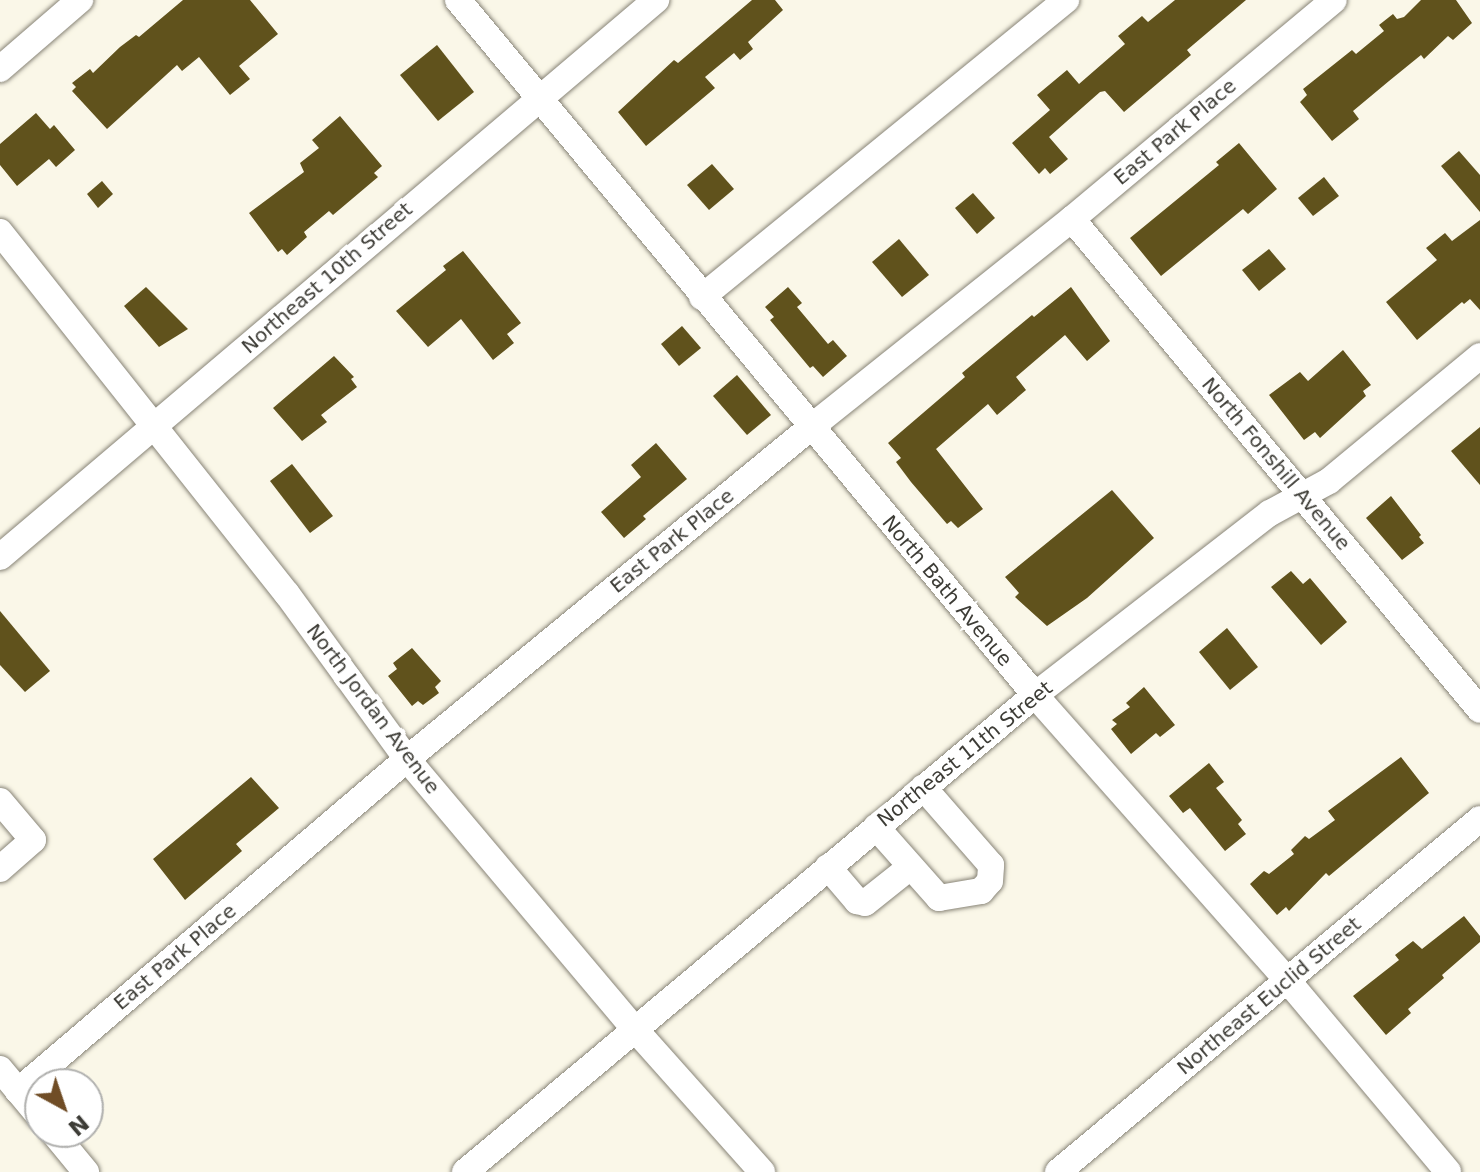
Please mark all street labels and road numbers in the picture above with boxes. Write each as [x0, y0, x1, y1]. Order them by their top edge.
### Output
street label: East Park Place [1109, 74, 1241, 190]
street label: Northeast 10th Street [237, 197, 417, 359]
street label: North Fonshill Avenue [1197, 373, 1355, 555]
street label: East Park Place [605, 484, 739, 598]
street label: North Bath Avenue [877, 511, 1017, 671]
street label: North Jordan Avenue [301, 619, 445, 799]
street label: Northeast 11th Street [873, 676, 1057, 832]
street label: East Park Place [109, 899, 241, 1015]
street label: Northeast Euclid Street [1172, 912, 1366, 1080]

